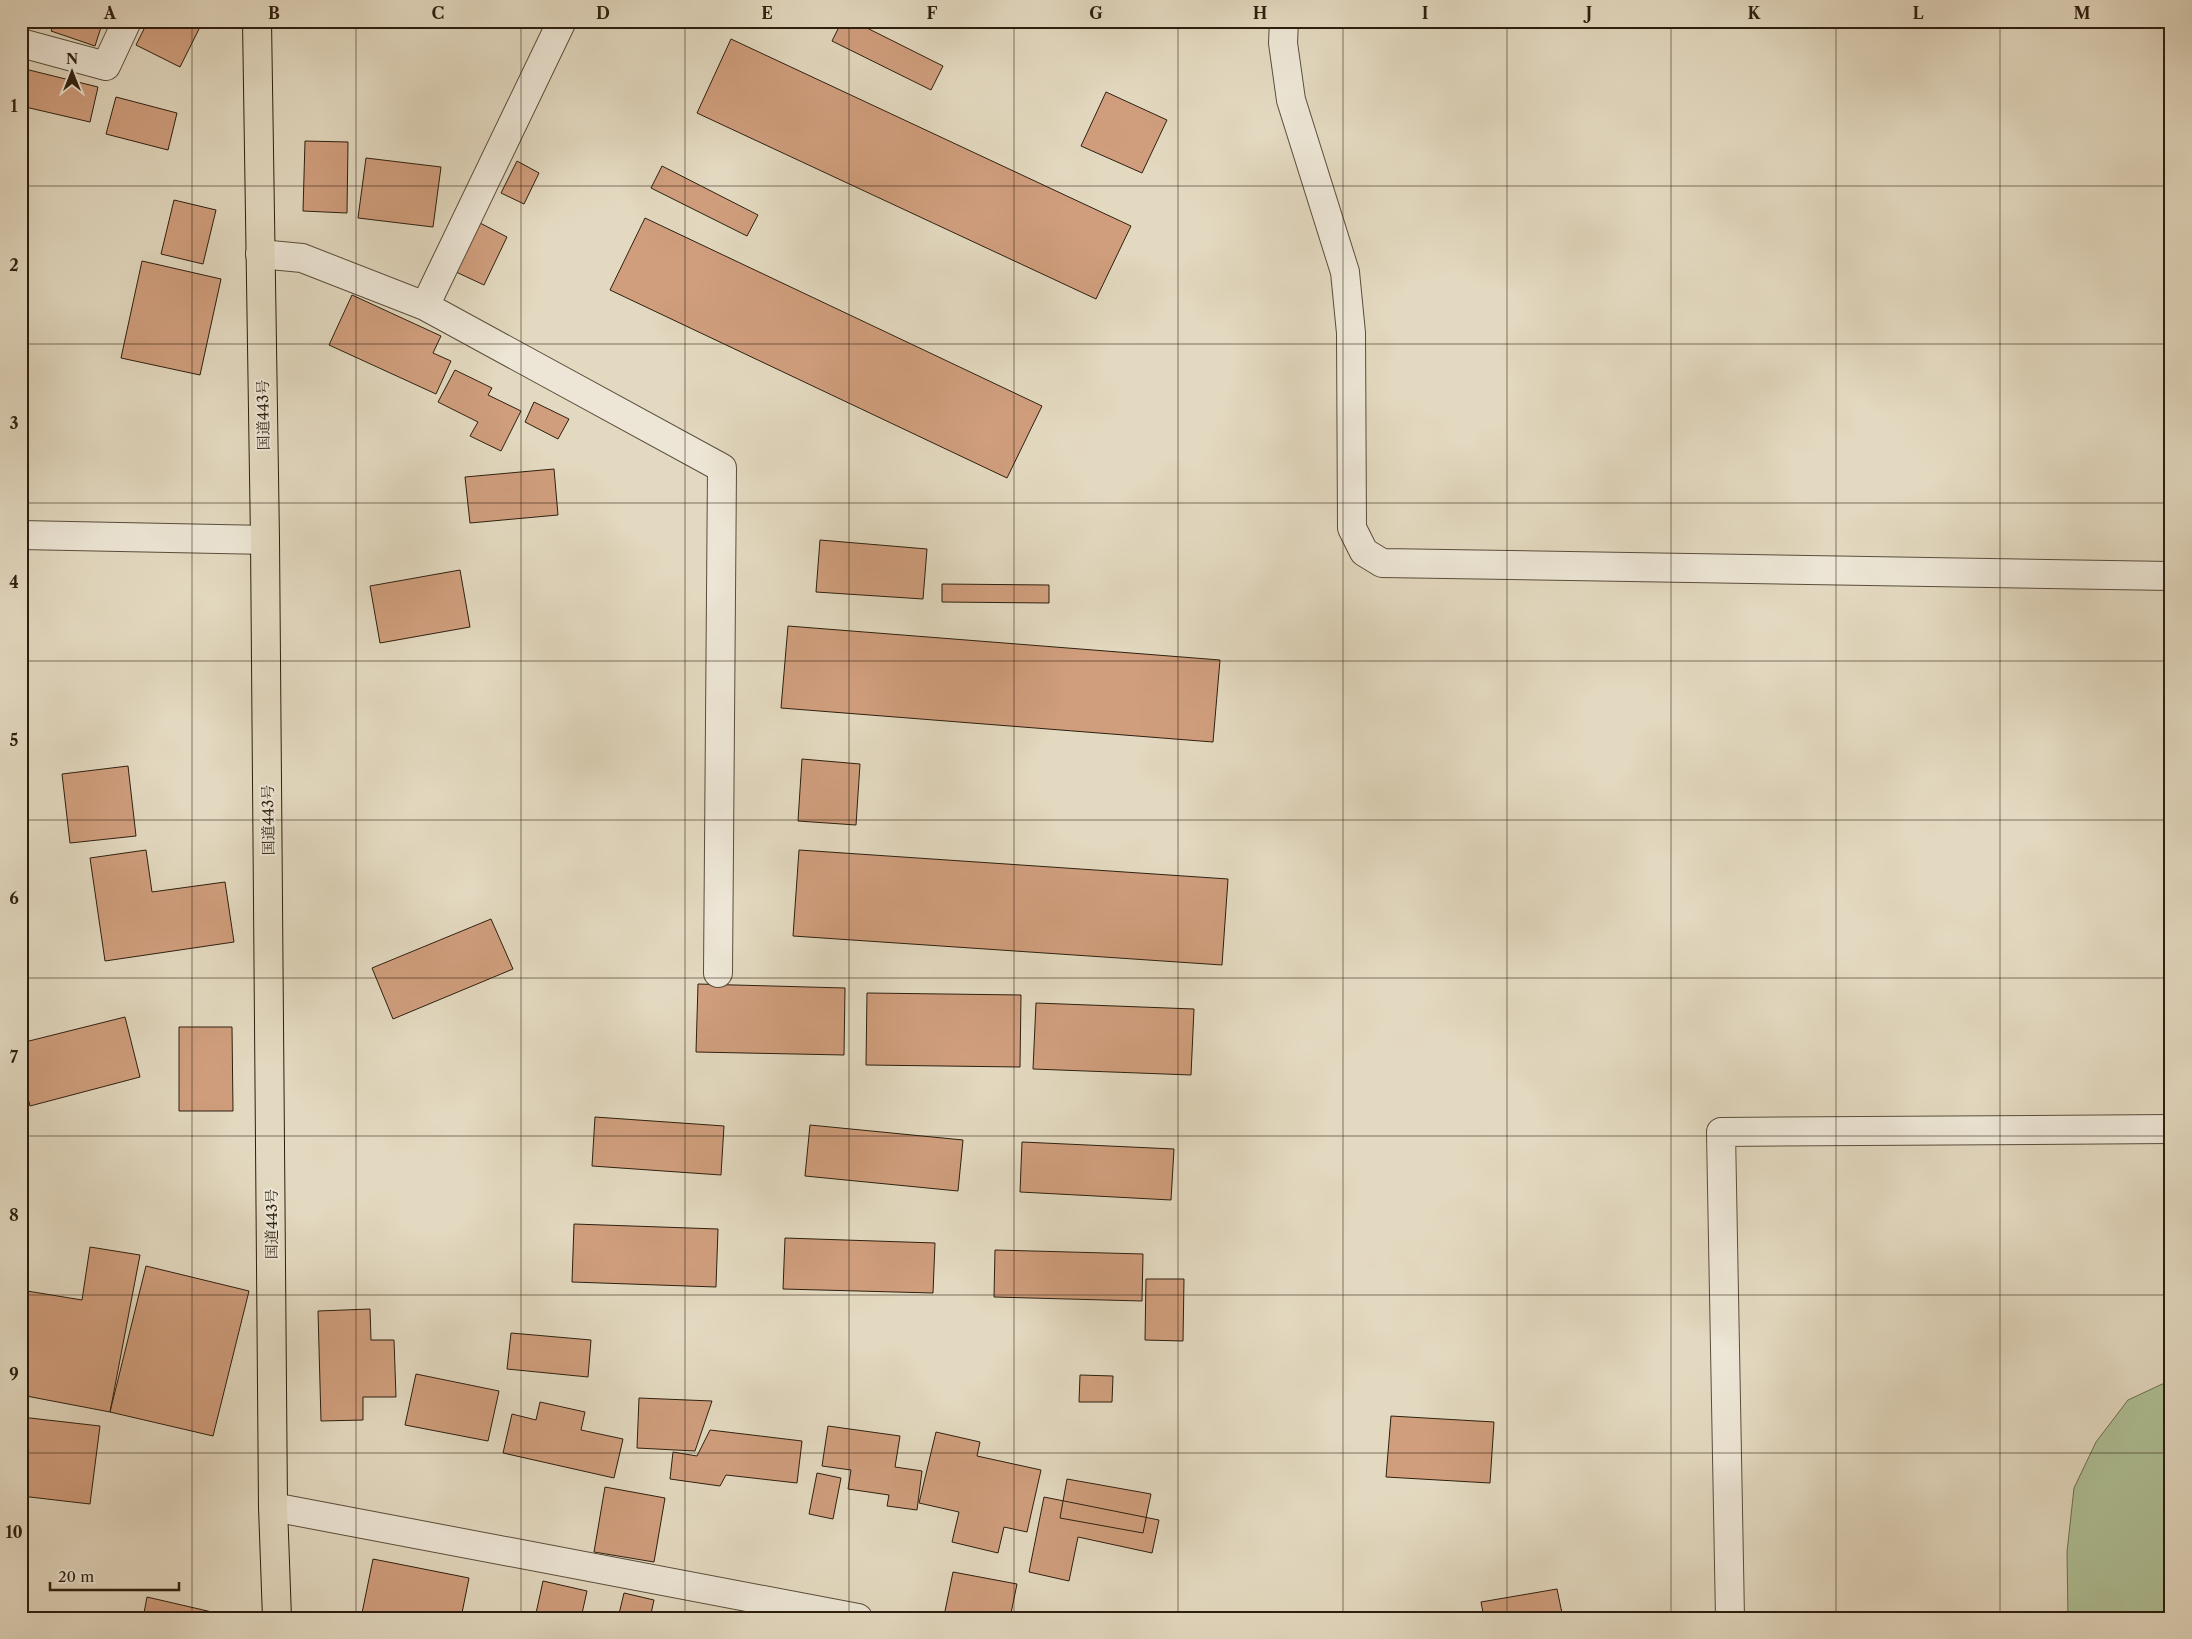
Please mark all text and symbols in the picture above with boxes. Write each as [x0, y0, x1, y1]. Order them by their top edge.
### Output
text: A [103, 3, 117, 23]
text: B [268, 3, 280, 23]
text: C [432, 3, 444, 23]
text: D [596, 3, 610, 23]
text: E [761, 3, 773, 23]
text: F [927, 3, 938, 23]
text: G [1089, 3, 1103, 23]
text: H [1253, 3, 1267, 23]
text: I [1422, 3, 1429, 23]
text: J [1583, 3, 1592, 23]
text: K [1748, 3, 1762, 23]
text: L [1912, 3, 1924, 23]
text: M [2074, 3, 2091, 23]
north arrow [48, 48, 98, 98]
text: N [66, 50, 78, 68]
text: 1 [10, 96, 18, 116]
text: 2 [9, 255, 19, 275]
street label: 国道443号 [253, 380, 273, 450]
text: 3 [9, 413, 19, 433]
text: 4 [9, 572, 19, 592]
text: 5 [10, 730, 19, 750]
street label: 国道443号 [258, 785, 278, 855]
text: 6 [9, 888, 19, 908]
text: 7 [10, 1047, 19, 1067]
street label: 国道443号 [262, 1189, 281, 1259]
text: 8 [9, 1205, 19, 1225]
text: 9 [9, 1364, 19, 1384]
text: 10 [5, 1522, 23, 1542]
scale bar [50, 1559, 179, 1591]
text: 20 m [58, 1567, 94, 1586]

